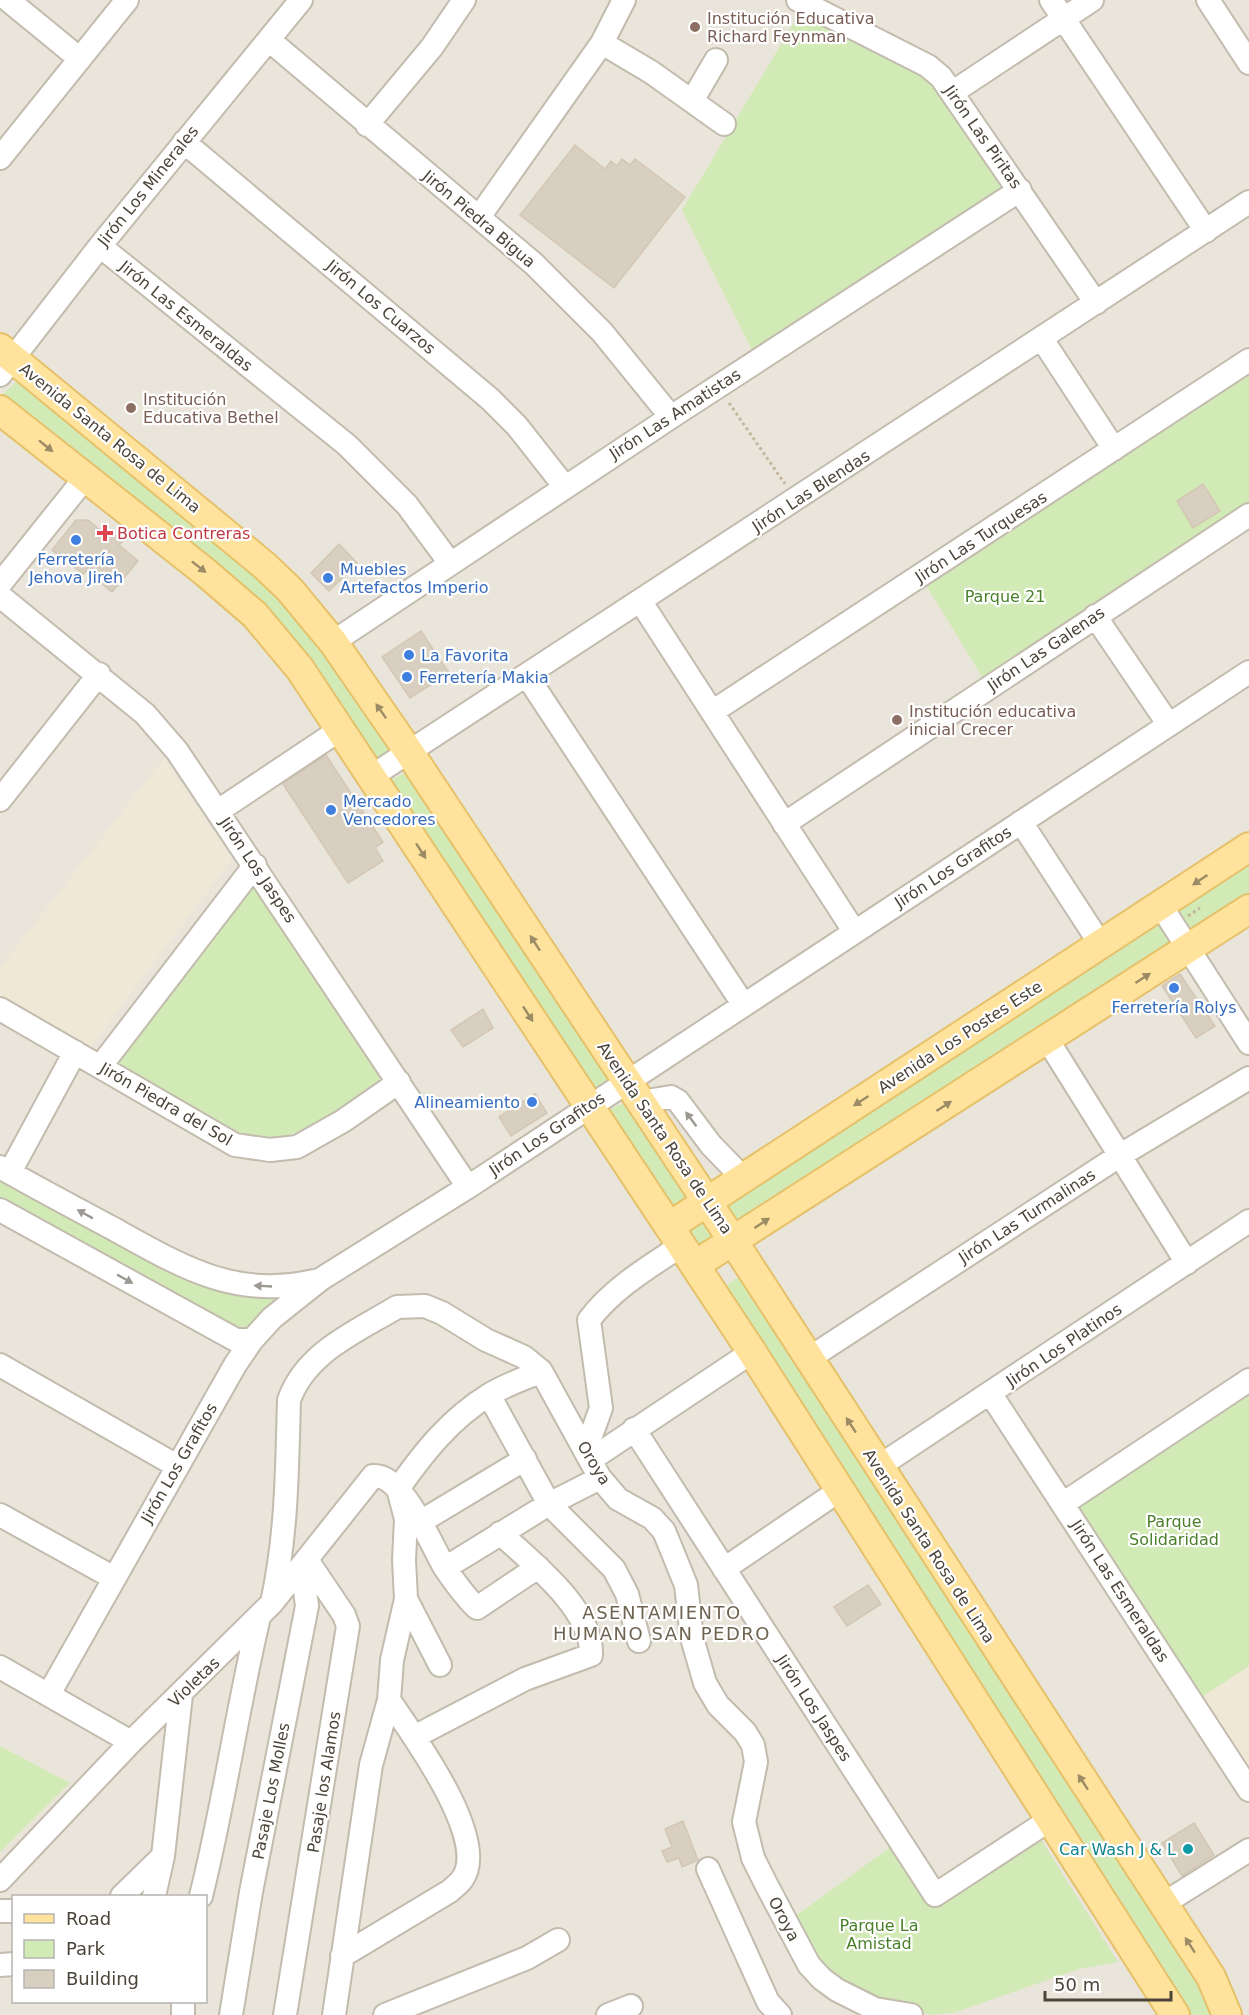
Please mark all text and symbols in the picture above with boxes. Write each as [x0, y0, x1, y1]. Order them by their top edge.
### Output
place label: Institución Educativa Richard Feynman [707, 9, 875, 46]
marker: Institución Educativa Richard Feynman [688, 20, 702, 34]
street label: Jirón Las Piritas [940, 81, 1026, 192]
street label: Jirón Los Minerales [93, 122, 202, 251]
street label: Jirón Piedra Bigua [418, 166, 539, 272]
street label: Jirón Los Cuarzos [322, 255, 439, 358]
street label: Jirón Las Esmeraldas [115, 256, 256, 375]
street label: Avenida Santa Rosa de Lima [16, 359, 204, 517]
street label: Jirón Las Amatistas [605, 365, 744, 464]
place label: Institución Educativa Bethel [143, 390, 279, 427]
marker: Institución Educativa Bethel [124, 401, 138, 415]
one-way arrow [38, 440, 53, 452]
street label: Jirón Las Blendas [748, 446, 873, 537]
street label: Jirón Las Turquesas [911, 487, 1050, 587]
place label: Botica Contreras [117, 524, 250, 543]
marker: Botica Contreras [98, 526, 112, 540]
marker: Ferretería Jehova Jireh [69, 533, 83, 547]
place label: Ferretería Jehova Jireh [28, 550, 123, 587]
one-way arrow [191, 560, 207, 573]
place label: Muebles Artefactos Imperio [340, 560, 488, 597]
marker: Muebles Artefactos Imperio [321, 571, 335, 585]
park label: Parque 21 [965, 587, 1045, 606]
street label: Jirón Las Galenas [983, 603, 1108, 696]
place label: La Favorita [421, 646, 509, 665]
marker: La Favorita [402, 648, 416, 662]
place label: Ferretería Makia [419, 668, 549, 687]
marker: Ferretería Makia [400, 670, 414, 684]
place label: Institución educativa inicial Crecer [909, 702, 1076, 739]
one-way arrow [376, 703, 387, 719]
marker: Institución educativa inicial Crecer [890, 713, 904, 727]
place label: Mercado Vencedores [343, 792, 436, 829]
marker: Mercado Vencedores [324, 803, 338, 817]
street label: Jirón Los Jaspes [215, 813, 300, 926]
street label: Jirón Los Grafitos [890, 822, 1015, 912]
one-way arrow [415, 843, 427, 859]
one-way arrow [1193, 874, 1209, 886]
one-way arrow [530, 935, 541, 952]
one-way arrow [1135, 972, 1151, 983]
street label: Avenida Los Postes Este [874, 977, 1046, 1097]
marker: Ferretería Rolys [1167, 981, 1181, 995]
place label: Ferretería Rolys [1111, 998, 1237, 1017]
one-way arrow [522, 1006, 534, 1022]
street label: Avenida Santa Rosa de Lima [594, 1038, 736, 1238]
street label: Jirón Piedra del Sol [96, 1058, 236, 1150]
street label: Jirón Los Grafitos [485, 1088, 608, 1180]
place label: Alineamiento [414, 1093, 520, 1112]
marker: Alineamiento [525, 1095, 539, 1109]
one-way arrow [853, 1096, 870, 1107]
one-way arrow [935, 1100, 952, 1111]
one-way arrow [686, 1111, 698, 1126]
street label: Jirón Las Turmalinas [954, 1165, 1099, 1268]
one-way arrow [77, 1208, 93, 1219]
one-way arrow [754, 1218, 770, 1229]
one-way arrow [117, 1274, 134, 1284]
one-way arrow [254, 1282, 273, 1291]
street label: Jirón Los Platinos [1002, 1299, 1125, 1391]
street label: Jirón Los Grafitos [136, 1400, 221, 1527]
one-way arrow [845, 1417, 856, 1433]
street label: Oroya [573, 1438, 615, 1488]
street label: Avenida Santa Rosa de Lima [859, 1445, 999, 1647]
park label: Parque Solidaridad [1129, 1512, 1219, 1549]
street label: Jirón Las Esmeraldas [1066, 1516, 1173, 1666]
district label: ASENTAMIENTO HUMANO SAN PEDRO [553, 1602, 771, 1644]
street label: Jirón Los Jaspes [772, 1650, 856, 1765]
street label: Violetas [165, 1653, 223, 1711]
street label: Pasaje los Alamos [303, 1710, 345, 1854]
street label: Pasaje Los Molles [248, 1721, 294, 1861]
one-way arrow [1077, 1774, 1089, 1790]
place label: Car Wash J & L [1059, 1840, 1176, 1859]
marker: Car Wash J & L [1181, 1842, 1195, 1856]
street label: Oroya [764, 1893, 804, 1945]
legend [12, 1895, 207, 2003]
text: Road [66, 1908, 111, 1929]
park label: Parque La Amistad [840, 1916, 918, 1953]
one-way arrow [1184, 1937, 1195, 1953]
text: Park [66, 1938, 105, 1959]
scale bar [1045, 1964, 1171, 2002]
text: Building [66, 1968, 139, 1989]
text: 50 m [1054, 1974, 1100, 1995]

